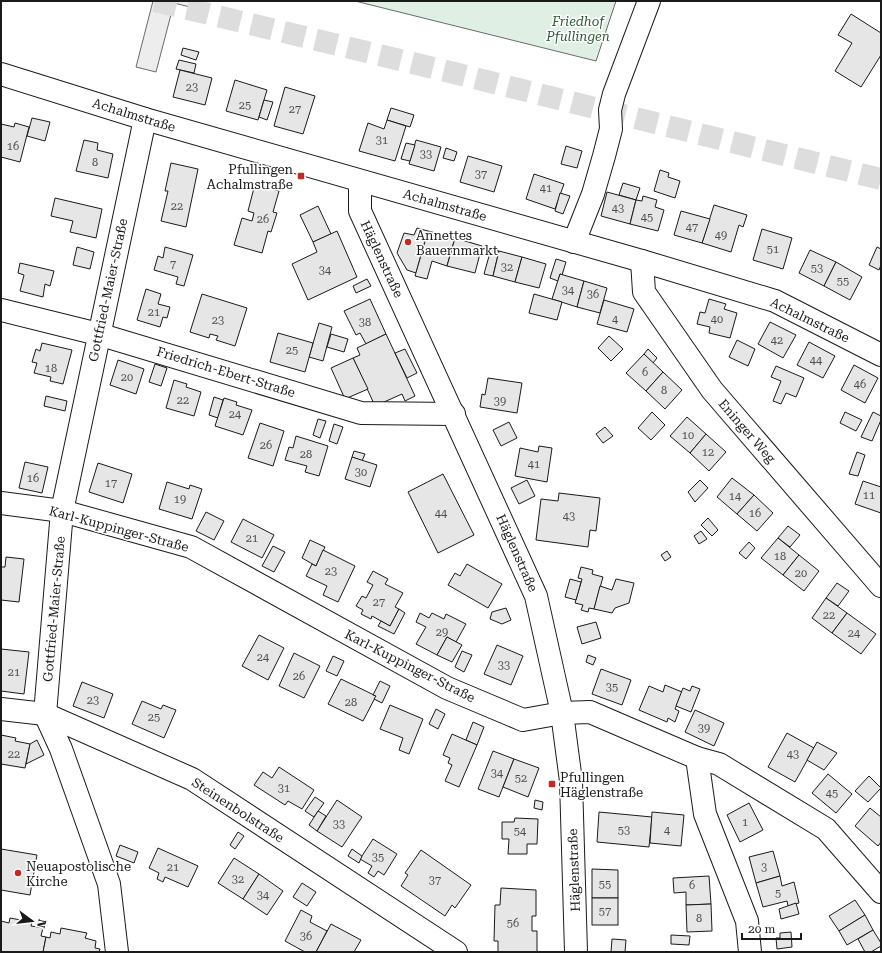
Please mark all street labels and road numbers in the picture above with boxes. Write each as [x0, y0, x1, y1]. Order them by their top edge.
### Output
street label: Achalmstraße [91, 95, 177, 135]
street label: Achalmstraße [402, 186, 488, 224]
street label: Gottfried-Maier-Straße [85, 217, 131, 363]
street label: Häglenstraße [358, 218, 406, 300]
street label: Achalmstraße [768, 294, 852, 346]
street label: Friedrich-Ebert-Straße [155, 344, 297, 400]
street label: Eninger Weg [715, 396, 779, 466]
street label: Karl-Kuppinger-Straße [48, 503, 190, 555]
street label: Häglenstraße [493, 512, 541, 594]
street label: Gottfried-Maier-Straße [40, 536, 68, 682]
street label: Karl-Kuppinger-Straße [342, 627, 478, 705]
street label: Steinenbolstraße [189, 775, 287, 845]
street label: Häglenstraße [565, 828, 583, 912]

